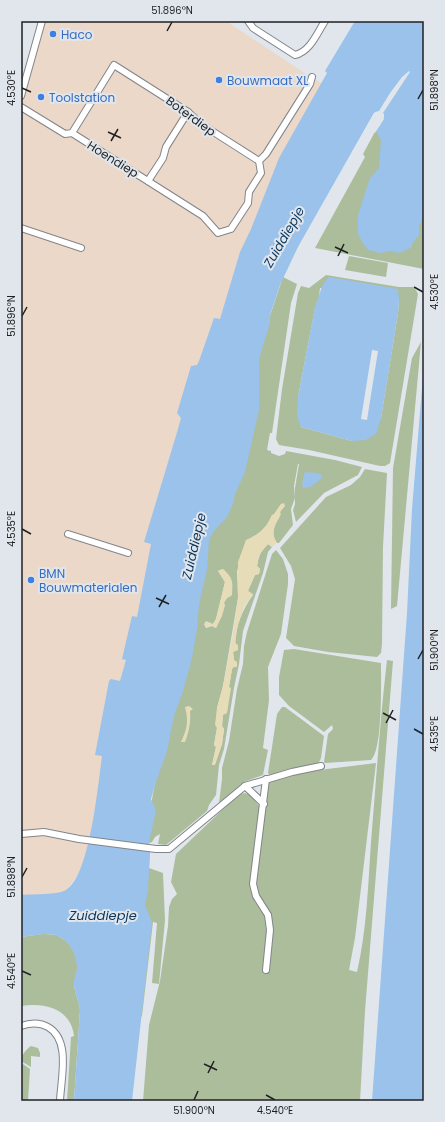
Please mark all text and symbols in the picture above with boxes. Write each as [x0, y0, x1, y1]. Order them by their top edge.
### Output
text: 51.896°N [151, 3, 193, 18]
place label: Haco [61, 26, 93, 43]
marker: Haco [48, 29, 58, 39]
text: 51.898°N [427, 69, 442, 111]
text: 4.530°E [4, 70, 19, 106]
place label: Bouwmaat XL [227, 72, 308, 89]
marker: Bouwmaat XL [214, 75, 224, 85]
place label: Toolstation [49, 89, 115, 106]
marker: Toolstation [36, 92, 46, 102]
street label: Boterdiep [163, 92, 219, 140]
street label: Hoendiep [84, 136, 142, 182]
water label: Zuiddiepje [258, 203, 309, 272]
text: 4.530°E [427, 274, 442, 310]
text: 51.896°N [4, 295, 19, 337]
text: 4.535°E [4, 511, 19, 547]
water label: Zuiddiepje [177, 511, 211, 582]
place label: BMN Bouwmaterialen [39, 565, 137, 596]
marker: BMN Bouwmaterialen [26, 575, 36, 585]
text: 51.900°N [427, 629, 442, 671]
text: 4.535°E [427, 716, 442, 752]
text: 51.898°N [4, 856, 19, 898]
water label: Zuiddiepje [68, 906, 137, 925]
text: 4.540°E [4, 953, 19, 989]
text: 51.900°N [173, 1103, 215, 1118]
text: 4.540°E [257, 1103, 293, 1118]

